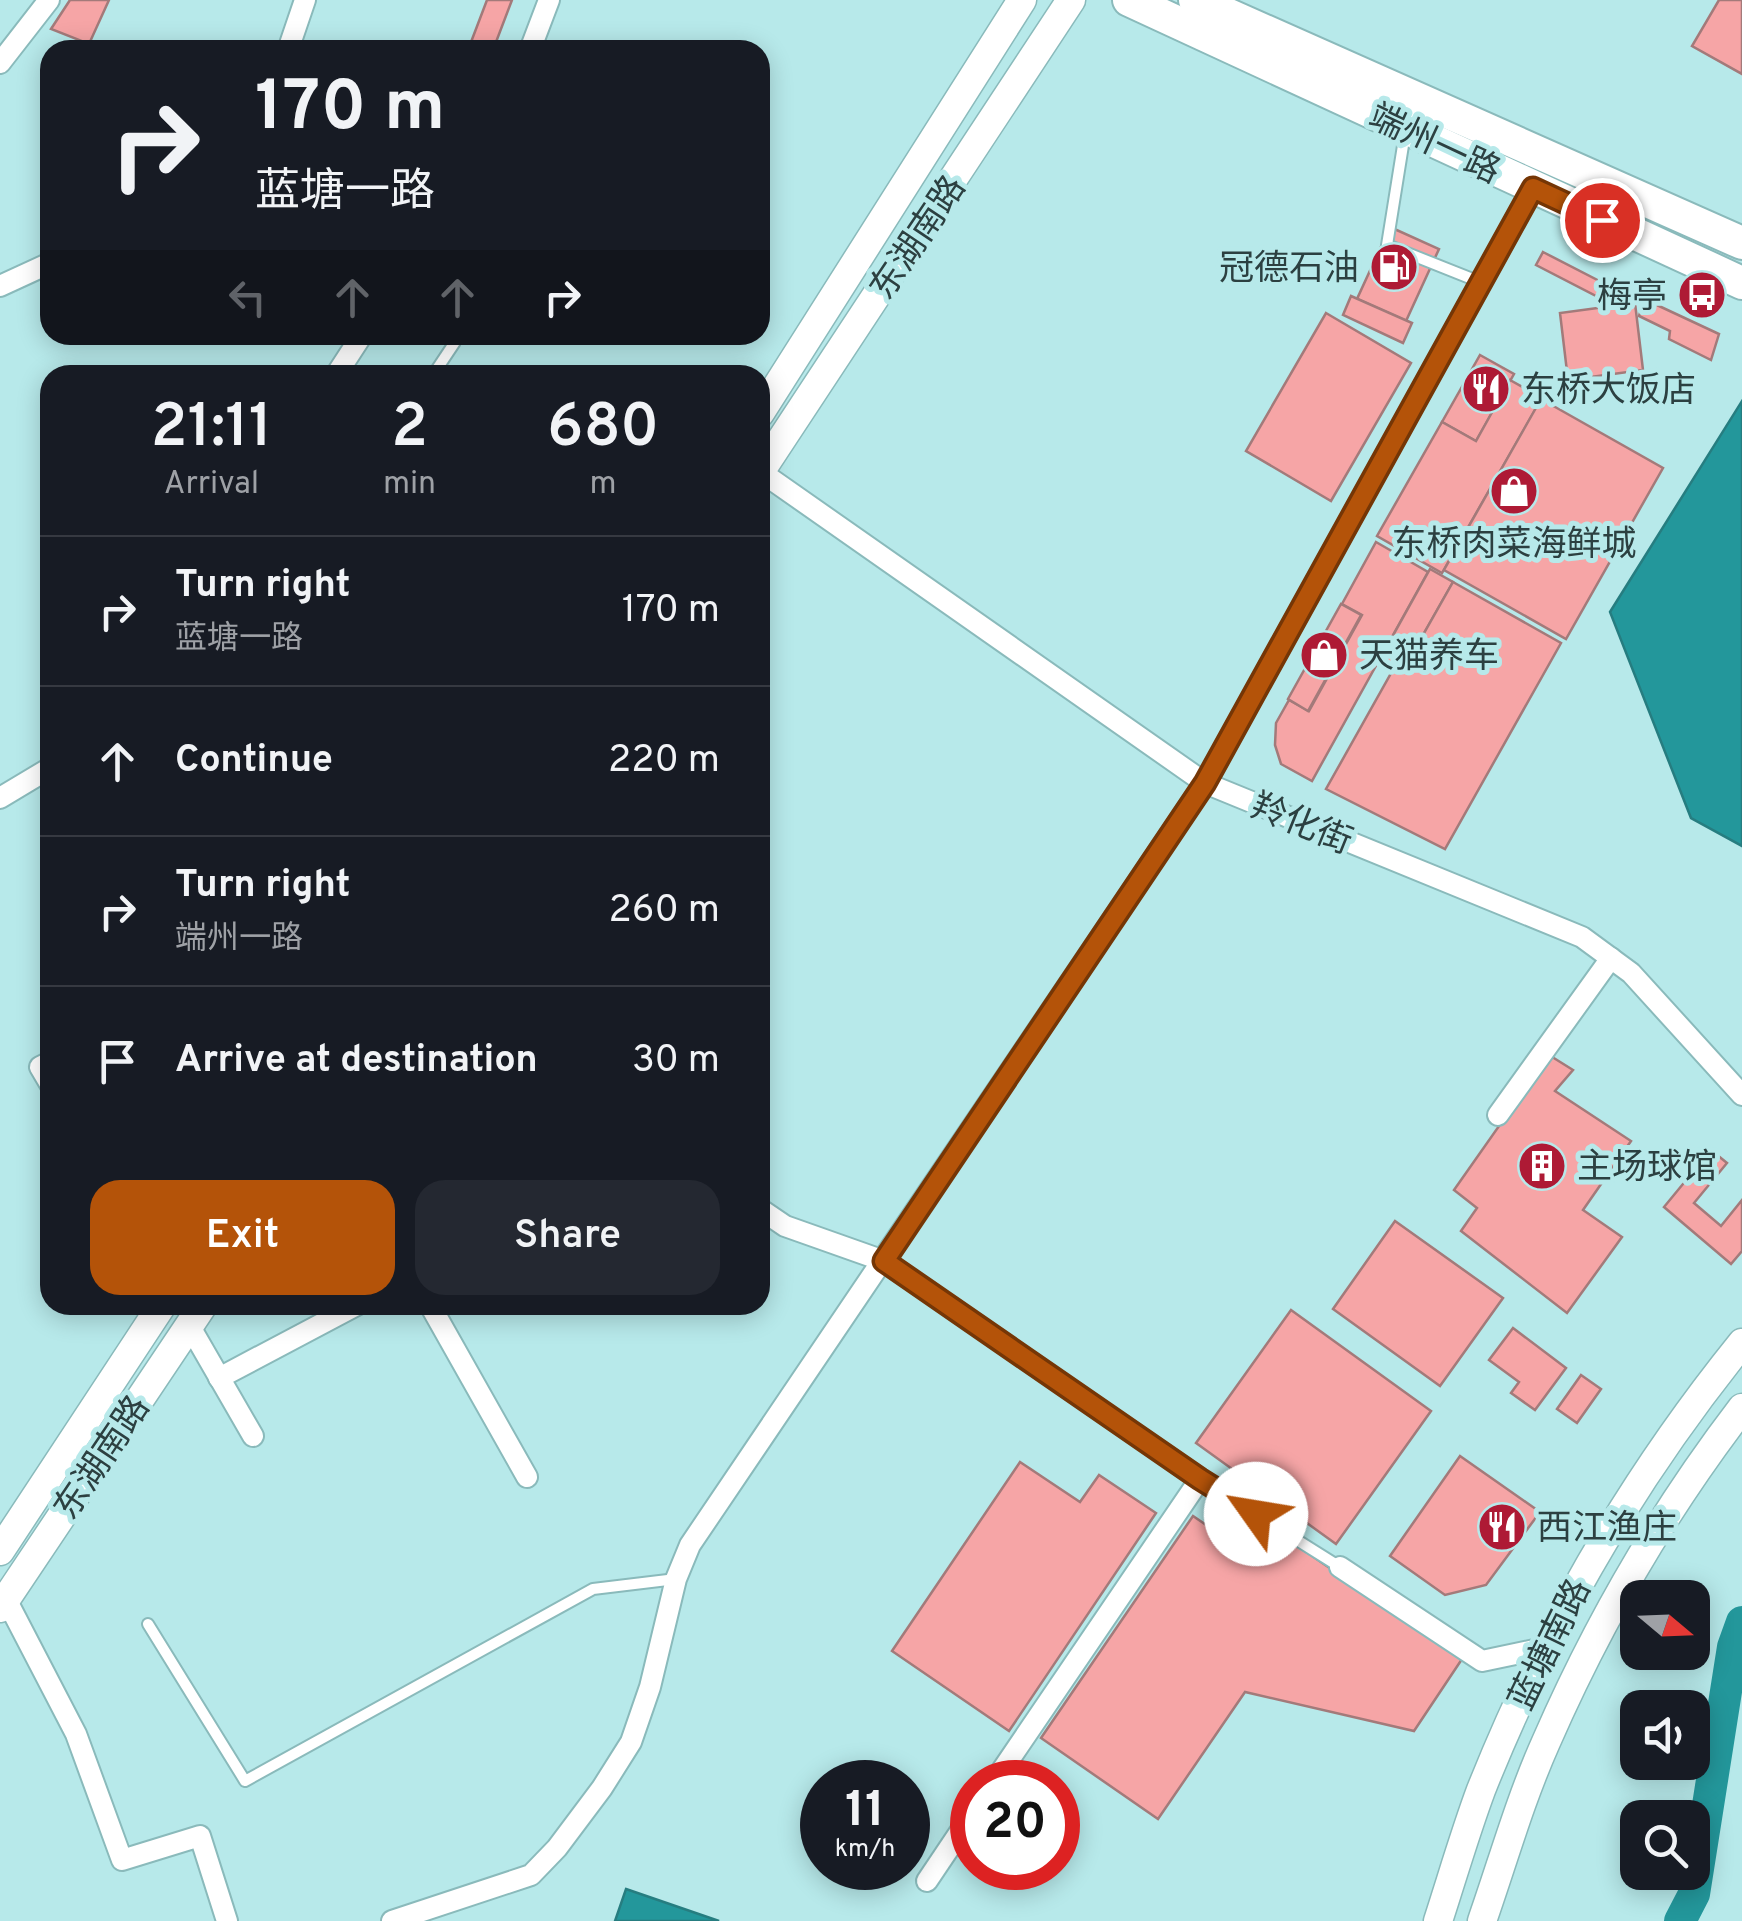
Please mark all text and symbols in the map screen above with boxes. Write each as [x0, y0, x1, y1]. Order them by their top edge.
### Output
text: 170 m [255, 66, 445, 155]
icon: right [90, 80, 220, 210]
street label: 端州一路 [1361, 96, 1506, 195]
text: 蓝塘一路 [255, 165, 435, 222]
street label: 东湖南路 [862, 168, 977, 309]
pin [1560, 178, 1645, 263]
icon: arrive [1575, 193, 1630, 248]
fuel station icon: 冠德石油 [1368, 241, 1420, 293]
place label: 冠德石油 [1219, 248, 1359, 292]
bus stop icon: 梅亭 [1676, 269, 1728, 321]
icon: left [220, 270, 275, 325]
icon: ahead [325, 270, 380, 325]
icon: ahead [430, 270, 485, 325]
icon: right [535, 270, 590, 325]
place label: 梅亭 [1597, 276, 1667, 320]
restaurant icon: 东桥大饭店 [1460, 363, 1512, 415]
place label: 东桥大饭店 [1521, 370, 1696, 414]
text: 21:11 [151, 392, 272, 468]
text: 2 [391, 392, 428, 468]
text: 680 [547, 392, 659, 468]
text: Arrival [164, 465, 259, 505]
text: min [383, 465, 436, 505]
text: m [590, 465, 617, 505]
shop icon: 东桥肉菜海鲜城 [1488, 465, 1540, 517]
place label: 东桥肉菜海鲜城 [1391, 524, 1637, 568]
text: Turn right [175, 562, 350, 611]
icon: right [90, 584, 145, 639]
text: 170 m [622, 587, 720, 636]
text: 蓝塘一路 [175, 620, 303, 660]
shop icon: 天猫养车 [1298, 629, 1350, 681]
place label: 天猫养车 [1359, 636, 1499, 680]
icon: ahead [90, 734, 145, 789]
text: Continue [175, 737, 333, 786]
text: 220 m [608, 737, 720, 786]
street label: 羚化街 [1244, 786, 1358, 866]
text: Turn right [175, 862, 350, 911]
icon: right [90, 884, 145, 939]
text: 260 m [609, 887, 720, 936]
text: 端州一路 [175, 920, 303, 960]
icon: arrive [90, 1034, 145, 1089]
text: Arrive at destination [175, 1037, 538, 1086]
text: 30 m [632, 1037, 720, 1086]
building icon: 主场球馆 [1516, 1140, 1568, 1192]
place label: 主场球馆 [1577, 1147, 1717, 1191]
button: Exit [90, 1180, 395, 1295]
button: Share [415, 1180, 720, 1295]
street label: 东湖南路 [46, 1388, 161, 1529]
position arrow [1204, 1462, 1308, 1566]
restaurant icon: 西江渔庄 [1476, 1501, 1528, 1553]
place label: 西江渔庄 [1537, 1508, 1677, 1552]
street label: 蓝塘南路 [1501, 1573, 1602, 1718]
north arrow [1620, 1580, 1710, 1670]
map controls [1620, 1580, 1710, 1890]
button: sound [1620, 1690, 1710, 1780]
speed limit sign: 20 [950, 1760, 1080, 1890]
text: 11 [845, 1781, 885, 1844]
button: search [1620, 1800, 1710, 1890]
text: km/h [835, 1834, 895, 1866]

